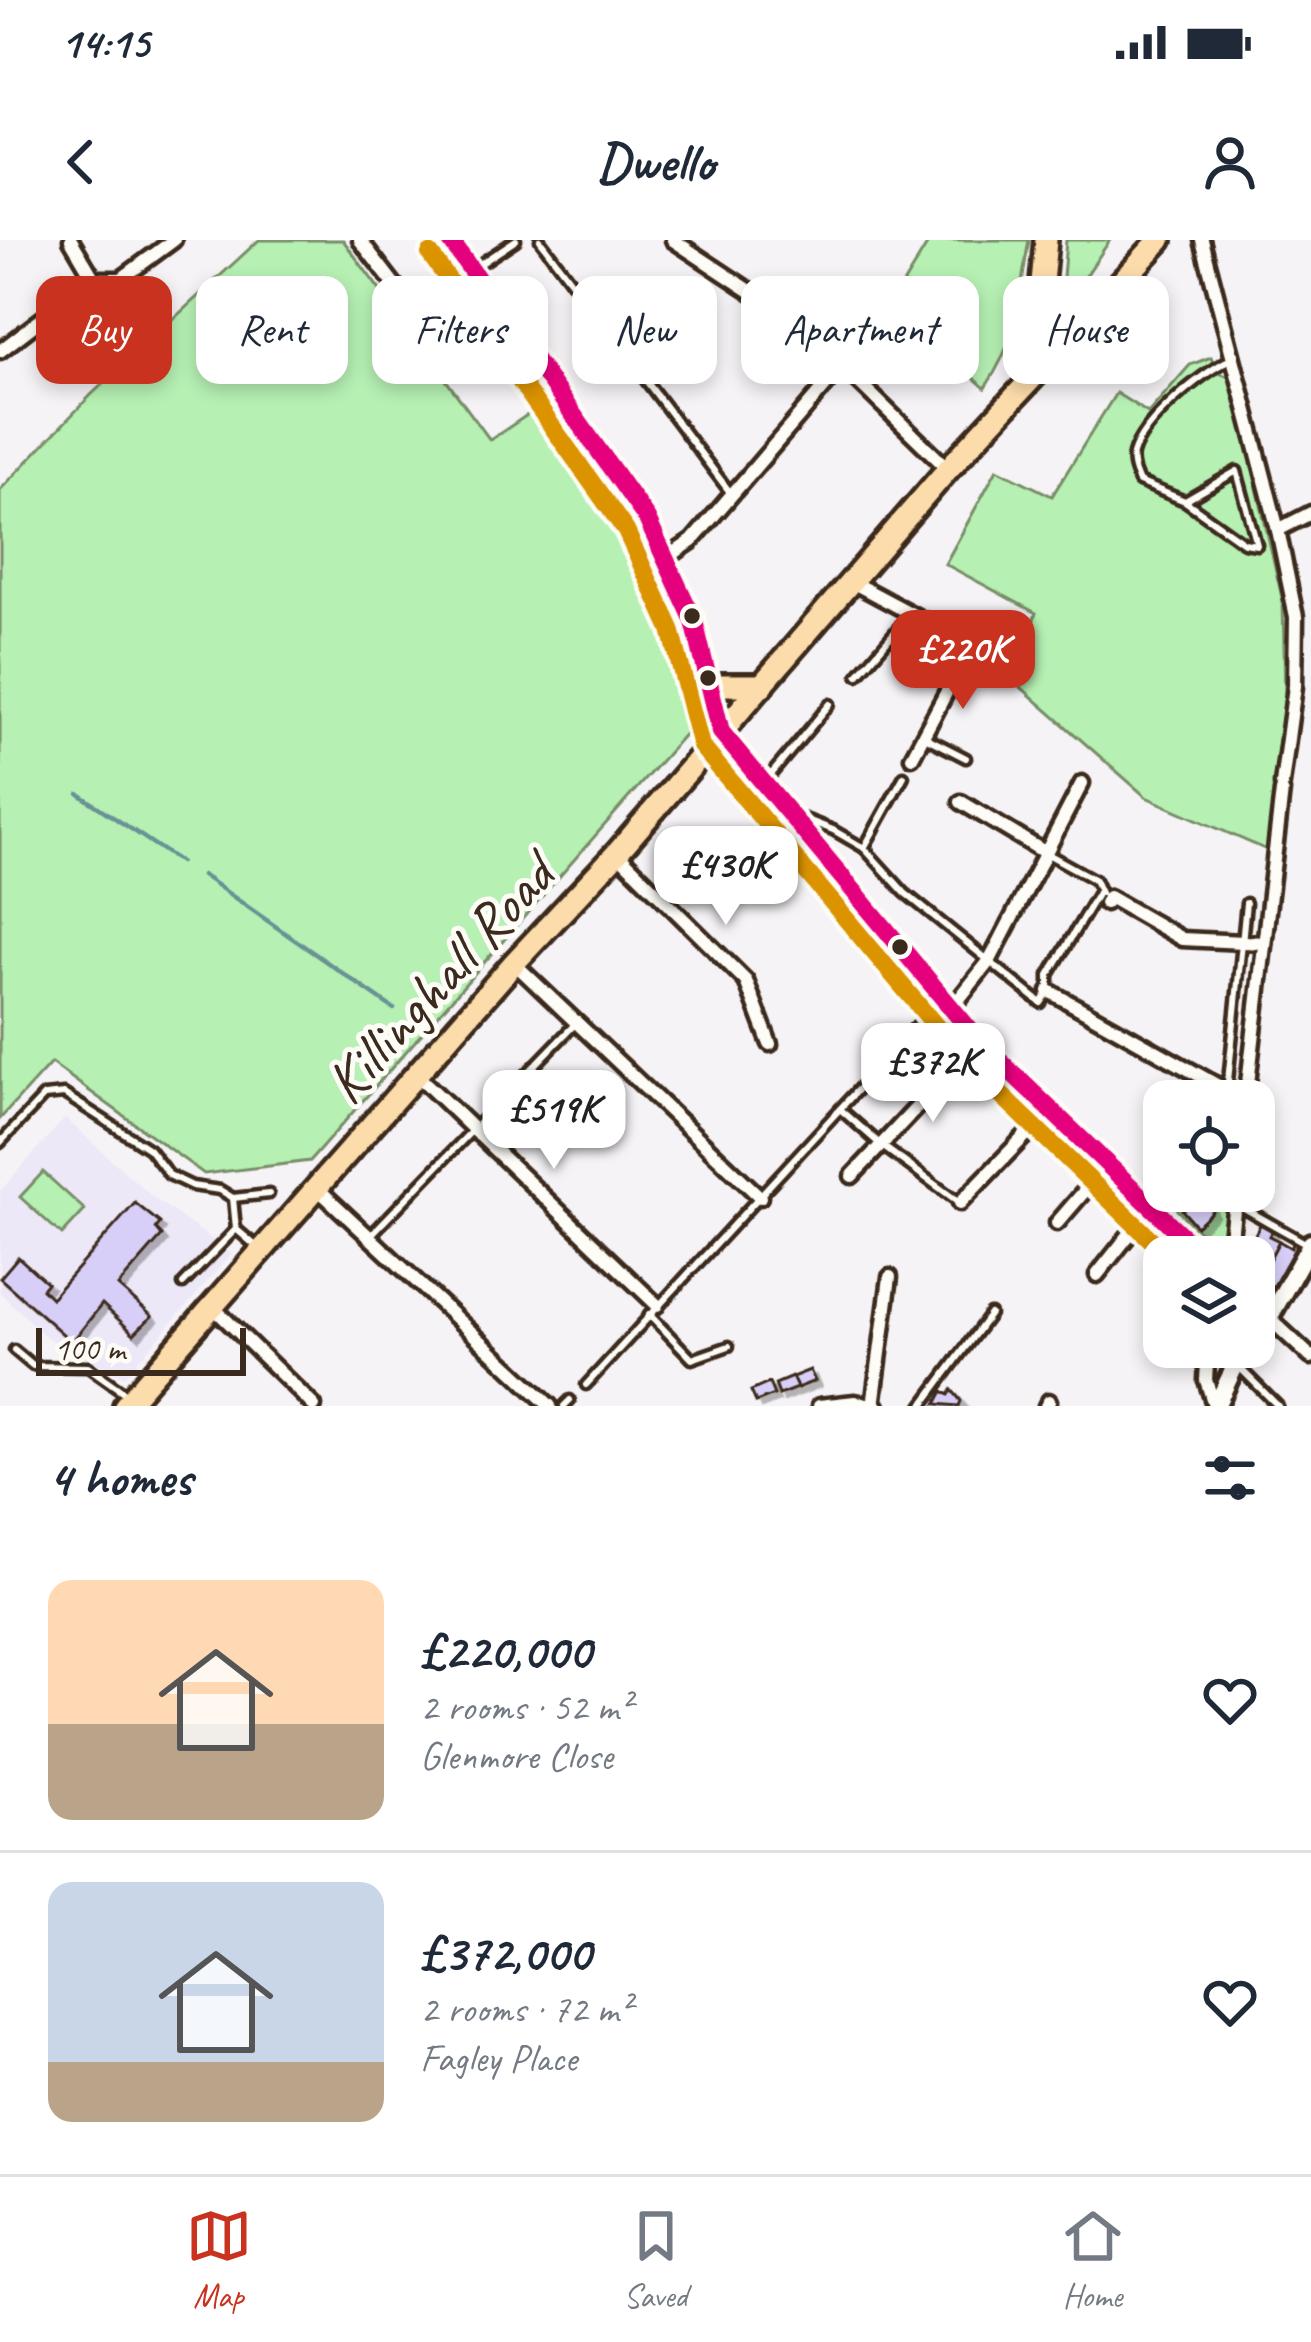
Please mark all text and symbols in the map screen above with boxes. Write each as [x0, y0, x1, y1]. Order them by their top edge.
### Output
text: 14:15 [60, 14, 149, 71]
text: Dwello [597, 128, 714, 196]
icon: back [48, 129, 114, 195]
icon: person [1197, 129, 1263, 195]
chip: Buy [36, 276, 172, 384]
chip: Rent [196, 276, 348, 384]
chip: Filters [372, 276, 548, 384]
chip: New [572, 276, 717, 384]
chip: Apartment [741, 276, 979, 384]
chip: House [1003, 276, 1169, 384]
unlabelled marker [681, 605, 703, 627]
pin: £220K [879, 610, 1047, 712]
text: £220K [918, 624, 1008, 673]
unlabelled marker [697, 667, 719, 689]
pin: £430K [642, 826, 810, 928]
street label: Killinghall Road [308, 833, 576, 1119]
text: £430K [681, 840, 771, 889]
unlabelled marker [889, 936, 911, 958]
pin: £372K [849, 1023, 1017, 1125]
text: £372K [888, 1037, 978, 1086]
pin: £519K [470, 1070, 638, 1172]
map controls [1143, 1080, 1275, 1368]
button: locate [1143, 1080, 1275, 1212]
text: £519K [510, 1084, 598, 1133]
button: layers [1143, 1236, 1275, 1368]
scale bar [36, 1322, 246, 1375]
text: 100 m [54, 1328, 125, 1370]
icon: filters [1197, 1445, 1263, 1511]
text: 4 homes [48, 1446, 192, 1510]
text: £220,000 [420, 1619, 591, 1683]
icon: home [144, 1628, 288, 1772]
icon: heart [1197, 1667, 1263, 1733]
text: 2 rooms · 52 m² [420, 1683, 631, 1732]
text: Glenmore Close [420, 1732, 613, 1781]
text: £372,000 [420, 1921, 591, 1985]
icon: home [144, 1930, 288, 2074]
icon: heart [1197, 1969, 1263, 2035]
text: 2 rooms · 72 m² [420, 1985, 631, 2034]
text: Fagley Place [420, 2034, 577, 2083]
tab: Map [186, 2203, 252, 2317]
tab: Saved [623, 2203, 689, 2317]
tab: Home [1060, 2203, 1126, 2317]

